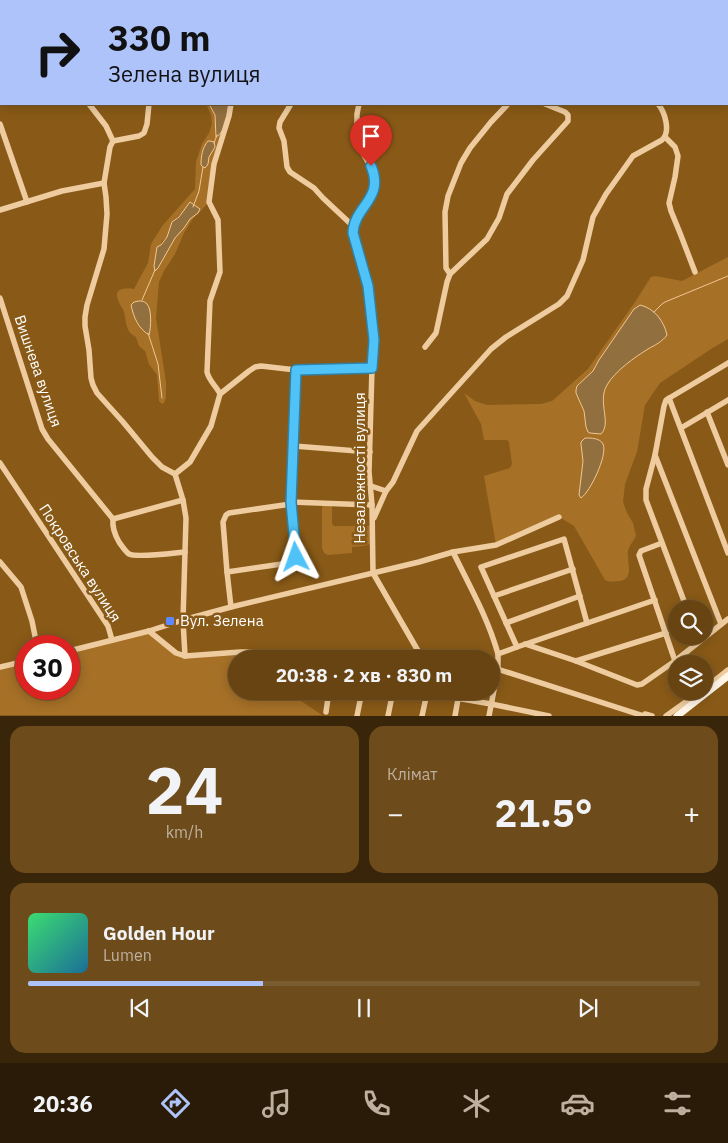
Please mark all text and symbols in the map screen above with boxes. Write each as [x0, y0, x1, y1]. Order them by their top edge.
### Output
text: 330 m [108, 15, 211, 61]
icon: right [25, 20, 90, 85]
text: Зелена вулиця [108, 59, 261, 88]
pin [350, 115, 392, 166]
icon: arrive [357, 122, 385, 150]
street label: Вишнева вулиця [10, 312, 67, 429]
street label: Незалежності вулиця [350, 392, 369, 544]
street label: Покровська вулиця [35, 500, 126, 625]
position arrow [269, 530, 321, 582]
map controls [668, 600, 713, 700]
button: search [668, 600, 713, 645]
place label: Вул. Зелена [180, 611, 264, 630]
marker: Вул. Зелена [164, 615, 176, 627]
speed limit sign: 30 [15, 635, 80, 700]
button: layers [668, 655, 713, 700]
text: 20:38 · 2 хв · 830 m [276, 663, 452, 687]
text: 24 [145, 747, 224, 832]
text: Клімат [387, 764, 438, 784]
text: 21.5° [494, 788, 593, 837]
text: − [387, 795, 404, 832]
text: + [683, 795, 700, 832]
text: km/h [166, 822, 203, 842]
text: Golden Hour [103, 921, 215, 945]
text: Lumen [103, 945, 152, 965]
icon: previous [126, 994, 154, 1022]
icon: pause [350, 994, 378, 1022]
icon: next [574, 994, 602, 1022]
icon: directions [158, 1086, 193, 1121]
icon: music [259, 1086, 294, 1121]
icon: phone [359, 1086, 394, 1121]
icon: climate [459, 1086, 494, 1121]
icon: car [560, 1086, 595, 1121]
icon: filters [660, 1086, 695, 1121]
text: 20:36 [33, 1089, 93, 1118]

